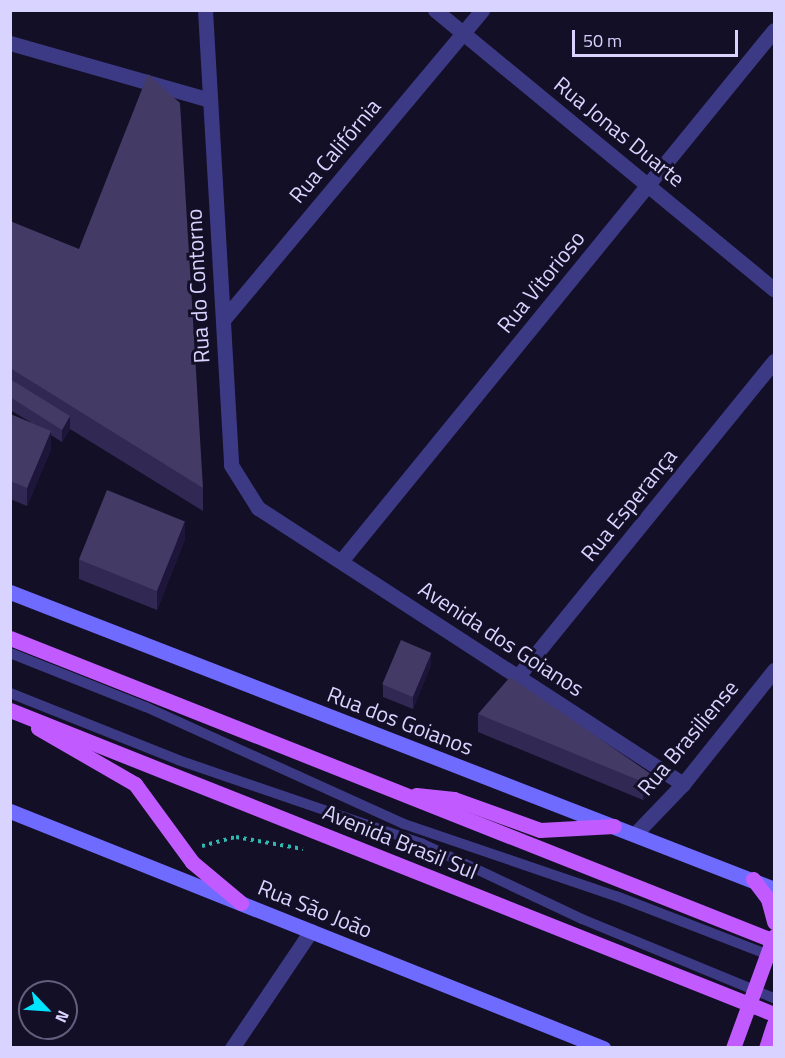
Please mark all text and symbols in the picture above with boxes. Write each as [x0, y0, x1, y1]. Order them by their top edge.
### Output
scale bar [575, 18, 742, 56]
text: 50 m [583, 27, 622, 54]
street label: Rua Jonas Duarte [548, 71, 690, 193]
street label: Rua Califórnia [284, 94, 386, 208]
street label: Rua do Contorno [181, 208, 215, 364]
street label: Rua Vitorioso [492, 226, 590, 338]
street label: Rua Esperança [576, 443, 682, 567]
street label: Avenida dos Goianos [414, 576, 588, 702]
street label: Rua Brasiliense [632, 675, 744, 801]
street label: Rua dos Goianos [323, 681, 477, 761]
street label: Avenida Brasil Sul [319, 799, 481, 885]
street label: Rua São João [254, 874, 376, 944]
north arrow [18, 980, 78, 1040]
text: N [49, 1007, 76, 1027]

